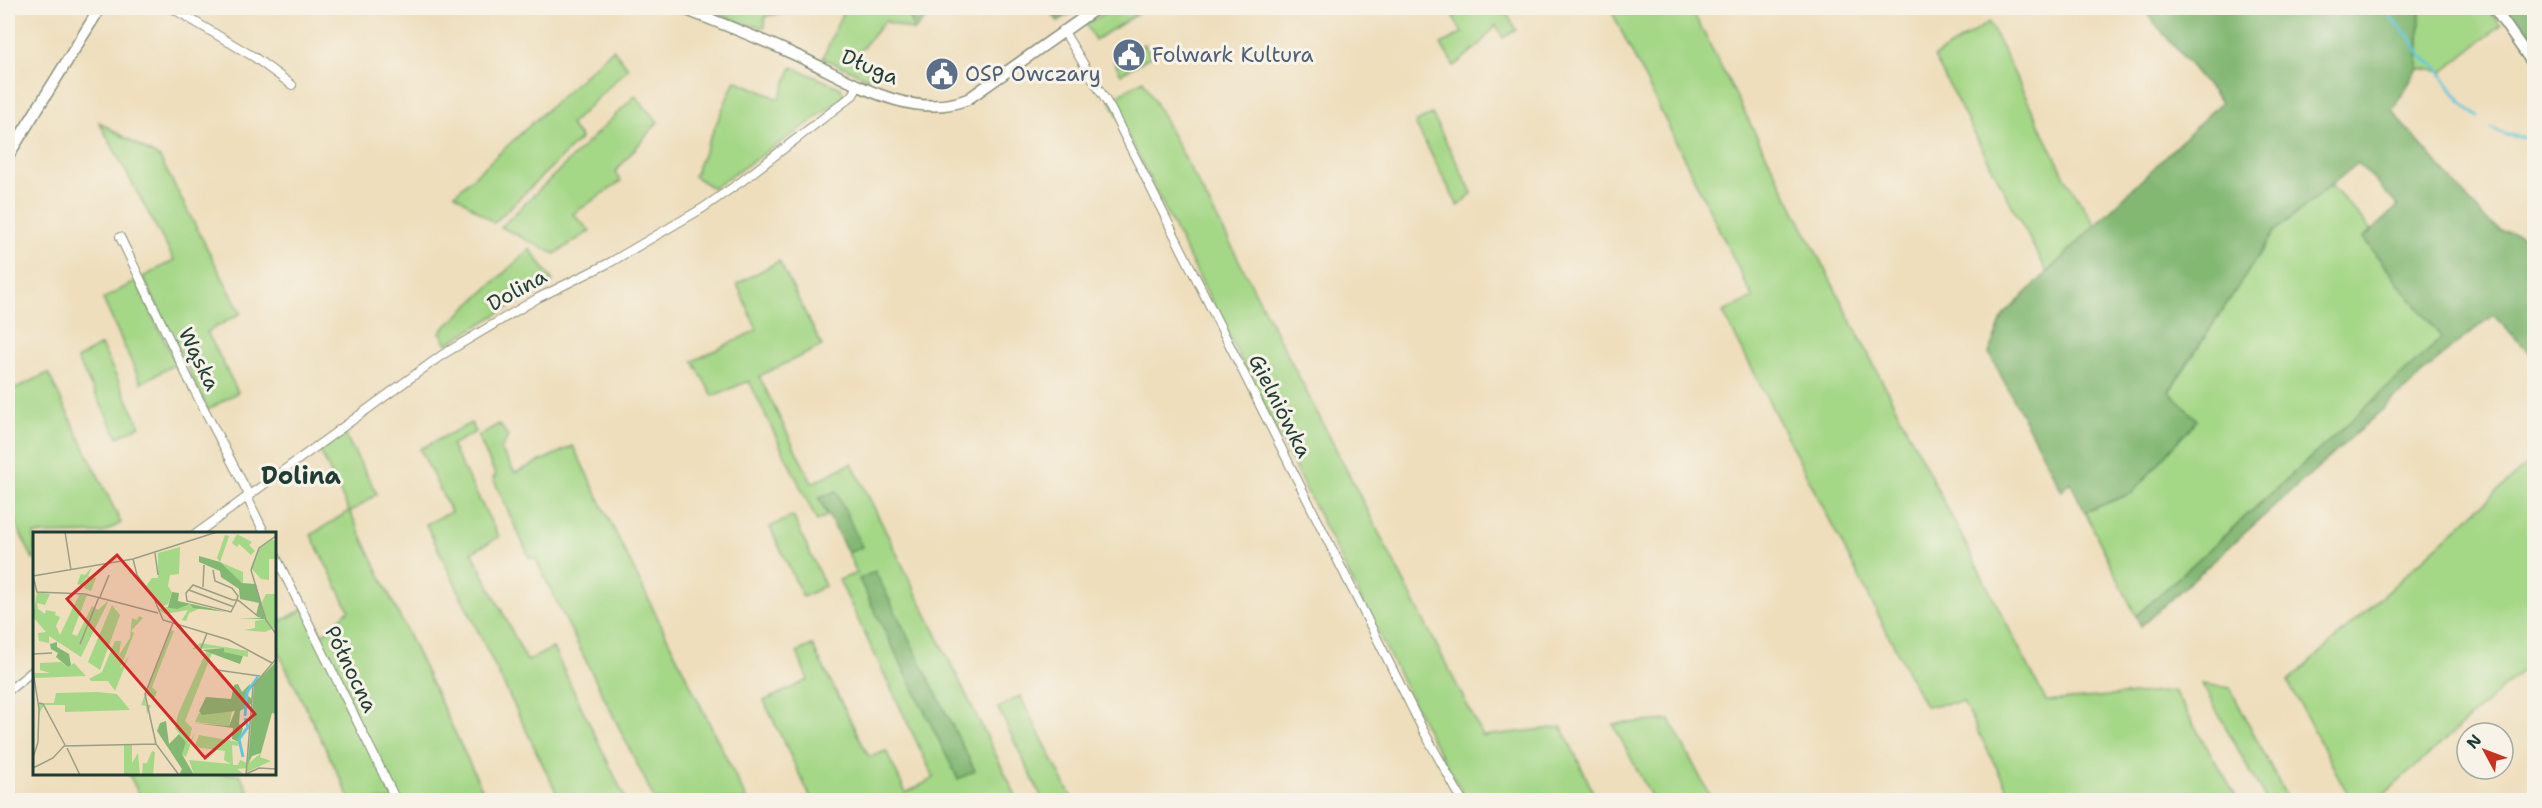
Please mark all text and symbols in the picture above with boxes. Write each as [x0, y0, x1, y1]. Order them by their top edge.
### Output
public building icon: Folwark Kultura [1111, 37, 1147, 73]
place label: Folwark Kultura [1152, 41, 1314, 69]
street label: Długa [837, 42, 903, 92]
public building icon: OSP Owczary [924, 56, 960, 92]
place label: OSP Owczary [965, 60, 1101, 88]
street label: Dolina [482, 262, 552, 318]
street label: Wąska [172, 323, 226, 395]
street label: Gielniówka [1242, 349, 1318, 463]
district label: Dolina [261, 460, 342, 492]
inset map [33, 532, 276, 775]
street label: Północna [318, 621, 384, 717]
north arrow [2455, 721, 2515, 781]
text: N [2462, 730, 2486, 753]

